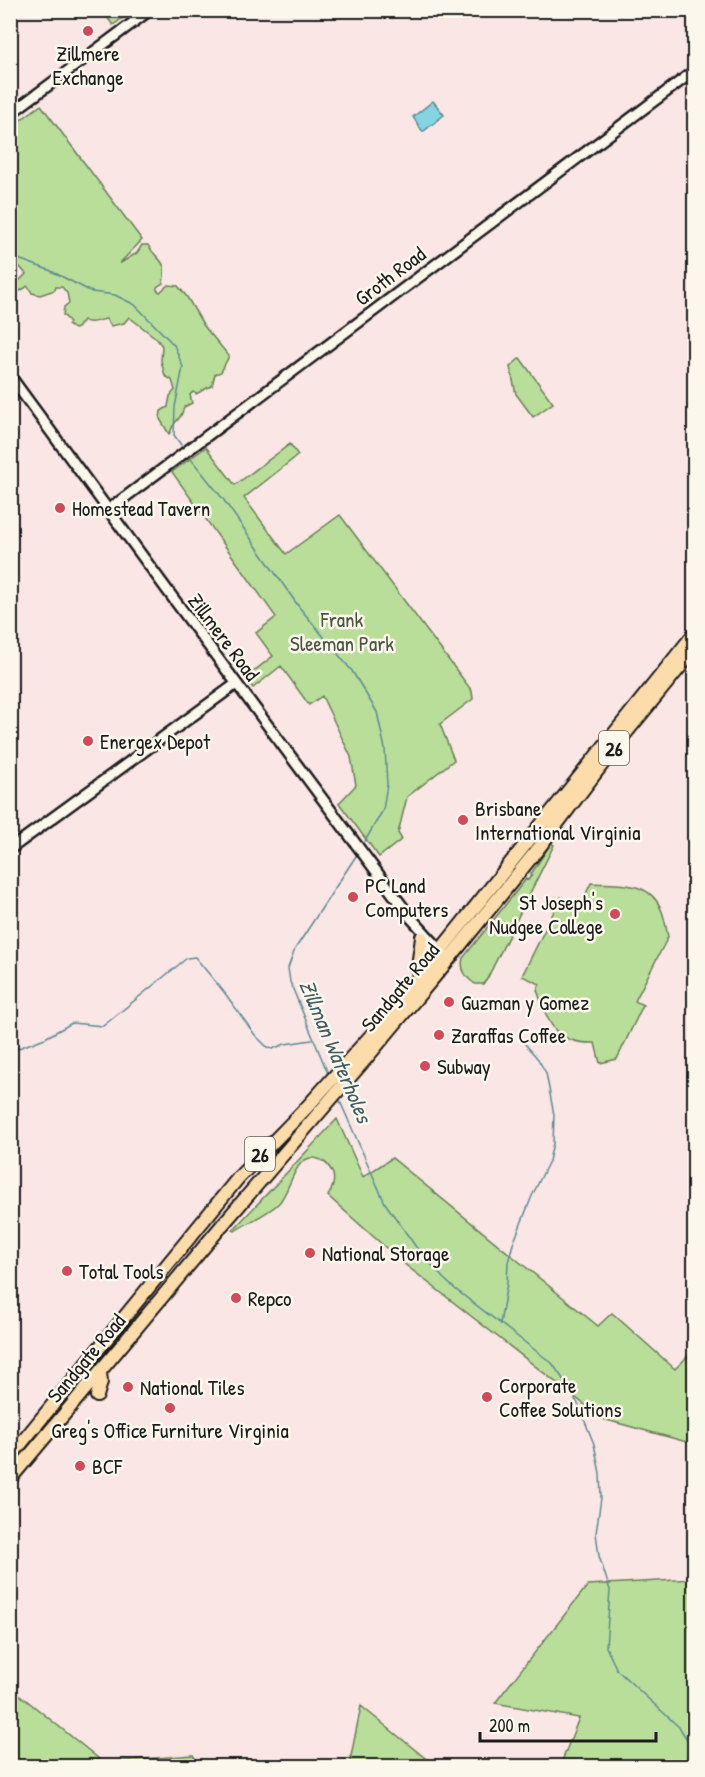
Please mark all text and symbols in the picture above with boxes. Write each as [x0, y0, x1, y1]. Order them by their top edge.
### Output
marker: Zillmere Exchange [81, 24, 95, 38]
place label: Zillmere Exchange [52, 39, 124, 92]
street label: Groth Road [349, 240, 431, 312]
place label: Homestead Tavern [72, 494, 210, 523]
marker: Homestead Tavern [53, 501, 67, 515]
street label: Zillmere Road [182, 587, 266, 687]
park label: Frank Sleeman Park [290, 605, 394, 658]
place label: Energex Depot [100, 727, 211, 756]
road number: 26 [599, 731, 629, 765]
marker: Energex Depot [81, 734, 95, 748]
place label: Brisbane International Virginia [475, 794, 640, 847]
marker: Brisbane International Virginia [456, 813, 470, 827]
place label: PC Land Computers [365, 871, 448, 924]
place label: St Joseph's Nudgee College [489, 888, 603, 941]
marker: PC Land Computers [346, 890, 360, 904]
marker: St Joseph's Nudgee College [608, 907, 622, 921]
street label: Sandgate Road [354, 936, 446, 1038]
water label: Zillman Waterholes [292, 975, 381, 1129]
place label: Guzman y Gomez [461, 988, 589, 1017]
marker: Guzman y Gomez [442, 995, 456, 1009]
place label: Zaraffas Coffee [451, 1021, 566, 1050]
marker: Zaraffas Coffee [432, 1028, 446, 1042]
place label: Subway [437, 1052, 491, 1081]
marker: Subway [418, 1059, 432, 1073]
road number: 26 [245, 1137, 275, 1171]
place label: National Storage [322, 1239, 449, 1268]
marker: National Storage [303, 1246, 317, 1260]
place label: Total Tools [79, 1257, 164, 1286]
marker: Total Tools [60, 1264, 74, 1278]
place label: Repco [248, 1284, 292, 1313]
marker: Repco [229, 1291, 243, 1305]
street label: Sandgate Road [40, 1307, 132, 1409]
place label: Corporate Coffee Solutions [499, 1371, 622, 1424]
place label: National Tiles [140, 1373, 245, 1402]
marker: National Tiles [121, 1380, 135, 1394]
marker: Corporate Coffee Solutions [480, 1390, 494, 1404]
marker: Greg's Office Furniture Virginia [163, 1401, 177, 1415]
place label: Greg's Office Furniture Virginia [51, 1416, 289, 1445]
place label: BCF [92, 1452, 123, 1481]
marker: BCF [73, 1459, 87, 1473]
scale bar [480, 1705, 656, 1743]
text: 200 m [489, 1713, 530, 1738]

